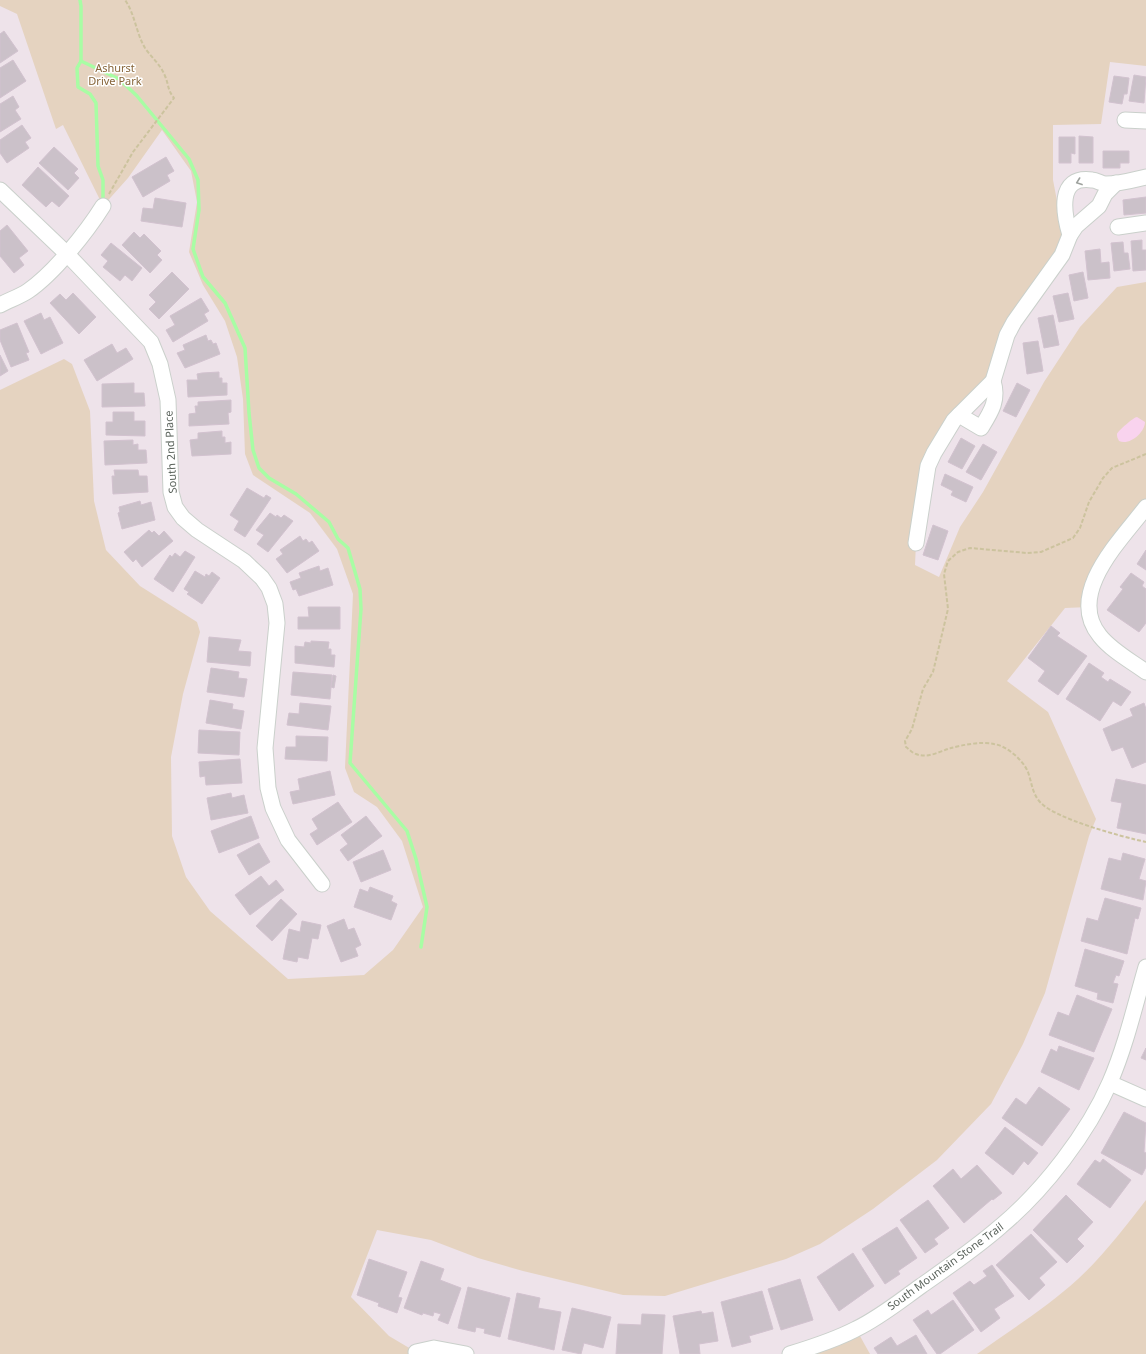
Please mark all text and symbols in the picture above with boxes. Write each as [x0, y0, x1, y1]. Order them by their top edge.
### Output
park label: Ashurst Drive Park [88, 60, 142, 88]
one-way arrow [1075, 178, 1082, 186]
street label: South 2nd Place [160, 410, 180, 494]
street label: South Mountain Stone Trail [884, 1219, 1006, 1313]

